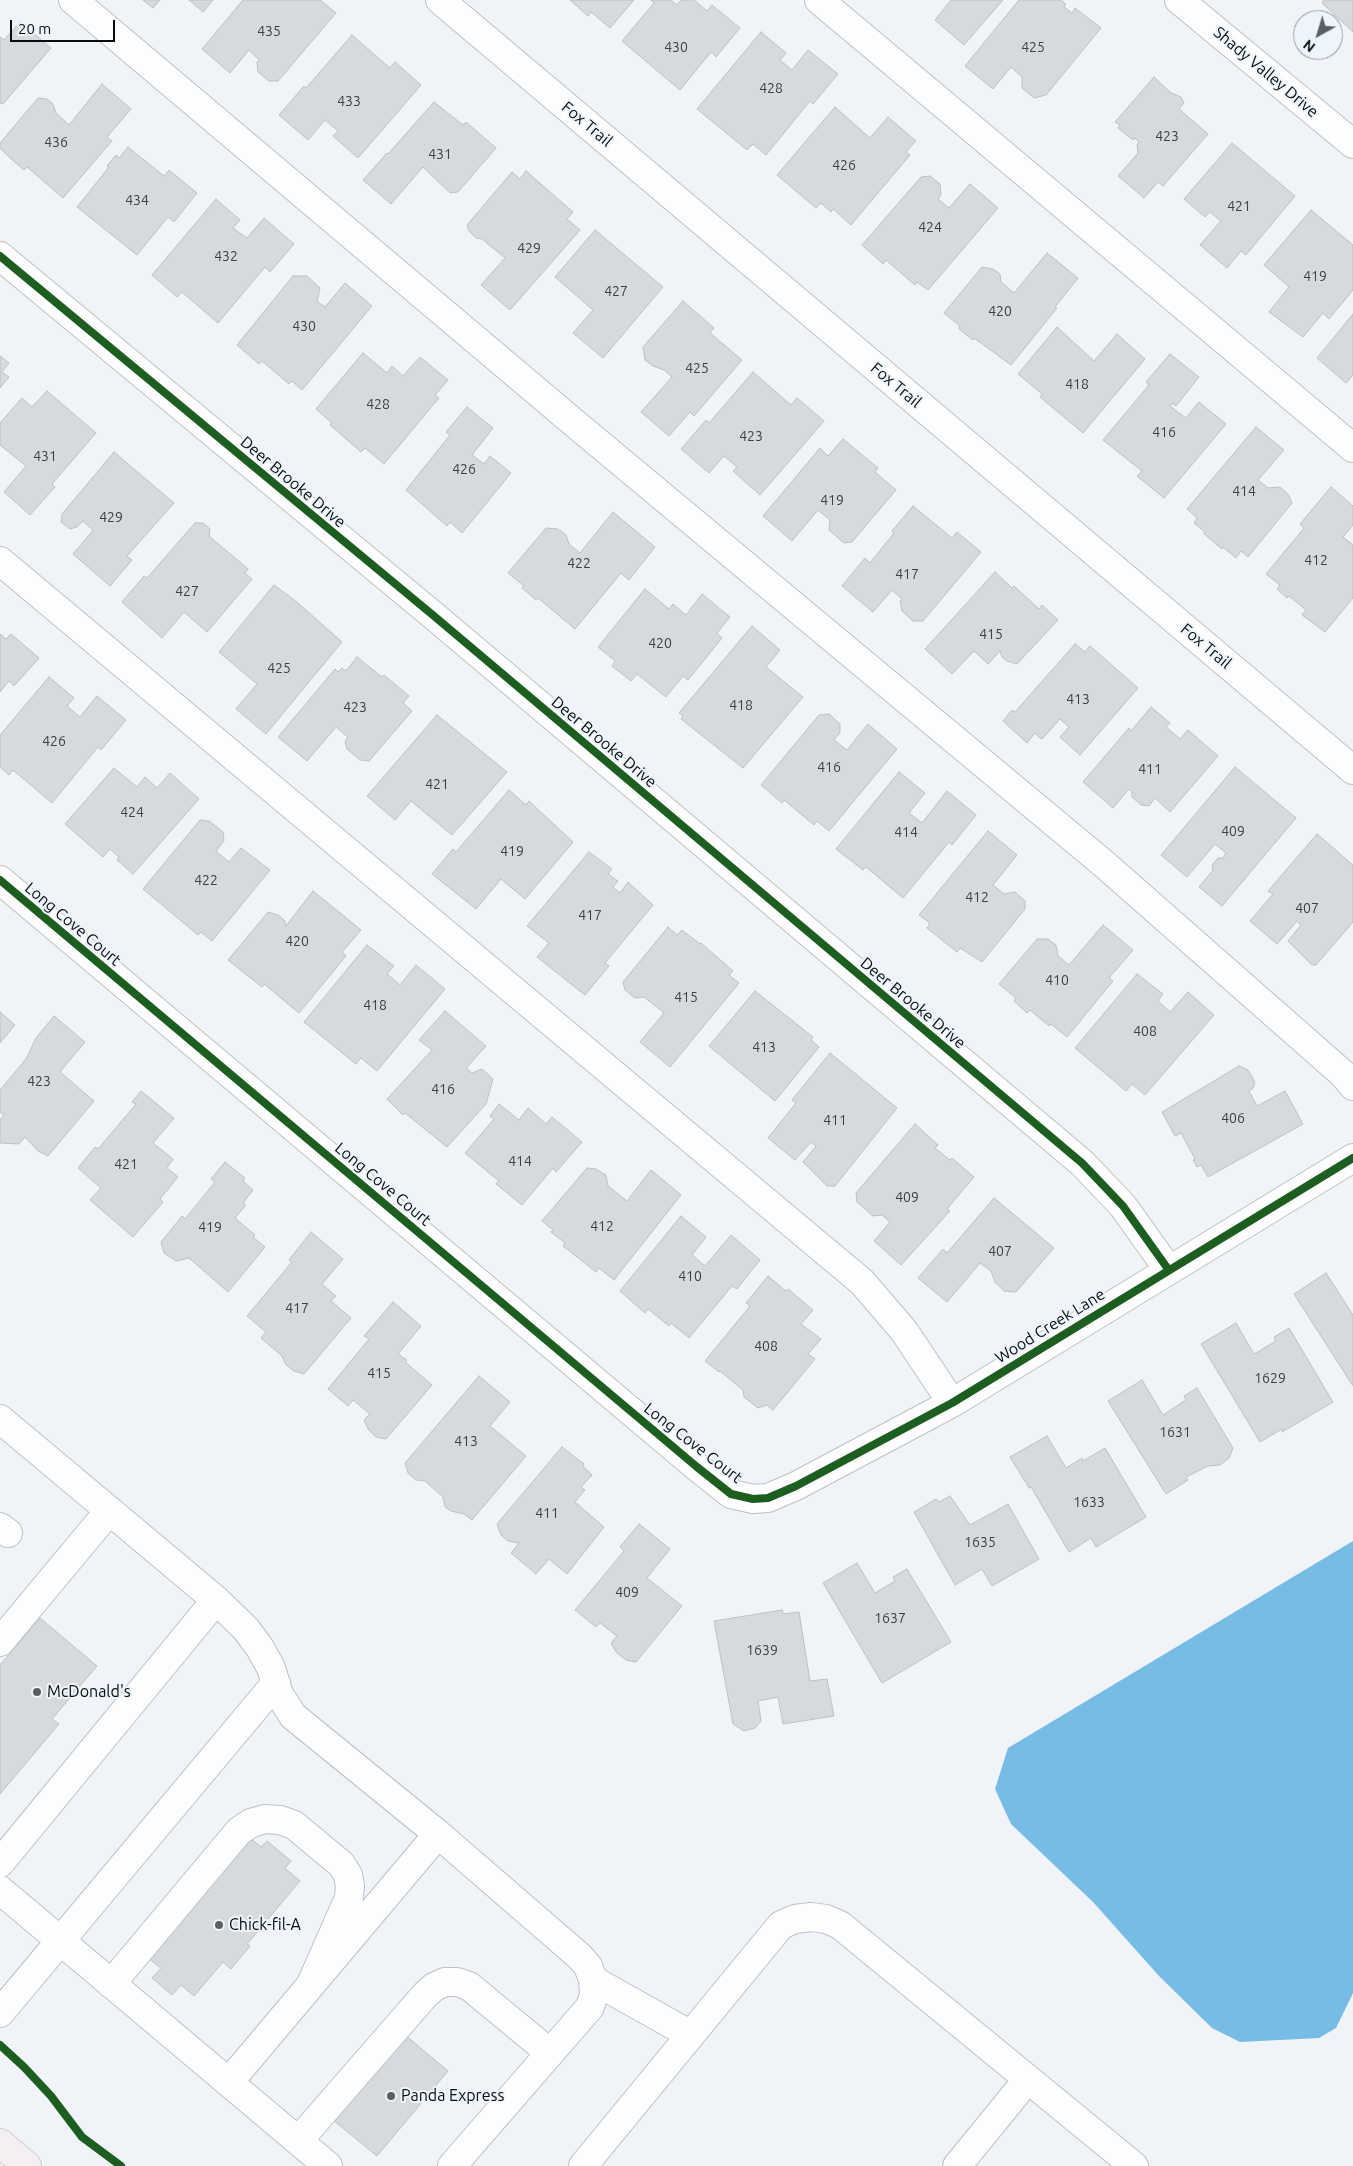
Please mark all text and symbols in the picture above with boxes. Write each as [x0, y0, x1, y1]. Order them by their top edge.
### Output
scale bar [12, 10, 118, 42]
north arrow [1293, 10, 1343, 60]
text: 20 m [18, 20, 51, 37]
house number: 435 [257, 23, 281, 39]
street label: Shady Valley Drive [1210, 23, 1322, 121]
text: N [1300, 36, 1318, 55]
house number: 430 [664, 39, 688, 55]
house number: 425 [1021, 39, 1045, 55]
house number: 428 [759, 80, 783, 96]
house number: 433 [337, 93, 361, 109]
street label: Fox Trail [558, 97, 616, 151]
house number: 423 [1155, 128, 1179, 144]
house number: 436 [44, 134, 68, 150]
house number: 431 [428, 146, 452, 162]
house number: 426 [832, 157, 856, 173]
house number: 434 [125, 192, 149, 208]
house number: 421 [1227, 198, 1251, 214]
house number: 424 [918, 219, 942, 235]
house number: 429 [517, 240, 541, 256]
house number: 432 [214, 248, 238, 264]
house number: 419 [1303, 268, 1327, 284]
house number: 427 [604, 283, 628, 299]
house number: 420 [988, 303, 1012, 319]
house number: 430 [292, 318, 316, 334]
street label: Fox Trail [867, 358, 925, 412]
house number: 425 [685, 360, 709, 376]
house number: 418 [1065, 376, 1089, 392]
house number: 428 [366, 396, 390, 412]
house number: 416 [1152, 424, 1176, 440]
house number: 423 [739, 428, 763, 444]
street label: Deer Brooke Drive [236, 432, 350, 532]
house number: 431 [33, 448, 57, 464]
house number: 426 [452, 461, 476, 477]
house number: 414 [1232, 483, 1256, 499]
house number: 419 [820, 492, 844, 508]
house number: 429 [99, 509, 123, 525]
house number: 412 [1304, 552, 1328, 568]
house number: 422 [567, 555, 591, 571]
house number: 417 [895, 566, 919, 582]
house number: 427 [175, 583, 199, 599]
street label: Fox Trail [1177, 619, 1235, 673]
house number: 415 [979, 626, 1003, 642]
house number: 420 [648, 635, 672, 651]
house number: 425 [267, 660, 291, 676]
house number: 413 [1066, 691, 1090, 707]
street label: Deer Brooke Drive [547, 692, 661, 792]
house number: 418 [729, 697, 753, 713]
house number: 423 [343, 699, 367, 715]
house number: 426 [42, 733, 66, 749]
house number: 416 [817, 759, 841, 775]
house number: 411 [1138, 761, 1162, 777]
house number: 421 [425, 776, 449, 792]
house number: 424 [120, 804, 144, 820]
house number: 409 [1221, 823, 1245, 839]
house number: 414 [894, 824, 918, 840]
house number: 419 [500, 843, 524, 859]
house number: 422 [194, 872, 218, 888]
street label: Long Cove Court [21, 878, 125, 970]
house number: 412 [965, 889, 989, 905]
house number: 407 [1295, 900, 1319, 916]
house number: 417 [578, 907, 602, 923]
house number: 420 [285, 933, 309, 949]
street label: Deer Brooke Drive [856, 953, 970, 1053]
house number: 410 [1045, 972, 1069, 988]
house number: 415 [674, 989, 698, 1005]
house number: 418 [363, 997, 387, 1013]
house number: 408 [1133, 1023, 1157, 1039]
house number: 413 [752, 1039, 776, 1055]
house number: 423 [27, 1073, 51, 1089]
house number: 416 [431, 1081, 455, 1097]
house number: 406 [1221, 1110, 1245, 1126]
house number: 411 [823, 1112, 847, 1128]
street label: Long Cove Court [331, 1138, 435, 1230]
house number: 414 [508, 1153, 532, 1169]
house number: 421 [114, 1156, 138, 1172]
house number: 409 [895, 1189, 919, 1205]
house number: 412 [590, 1218, 614, 1234]
house number: 419 [198, 1219, 222, 1235]
house number: 407 [988, 1243, 1012, 1259]
house number: 410 [678, 1268, 702, 1284]
street label: Wood Creek Lane [992, 1284, 1108, 1368]
house number: 417 [285, 1300, 309, 1316]
house number: 408 [754, 1338, 778, 1354]
house number: 415 [367, 1365, 391, 1381]
house number: 1629 [1254, 1370, 1286, 1386]
street label: Long Cove Court [640, 1399, 746, 1487]
house number: 1631 [1159, 1424, 1191, 1440]
house number: 413 [454, 1433, 478, 1449]
house number: 1633 [1073, 1494, 1105, 1510]
house number: 411 [535, 1505, 559, 1521]
house number: 1635 [964, 1534, 996, 1550]
house number: 409 [615, 1584, 639, 1600]
house number: 1637 [874, 1610, 906, 1626]
house number: 1639 [746, 1642, 778, 1658]
place label: McDonald's [47, 1682, 131, 1702]
marker: McDonald's [31, 1686, 43, 1698]
place label: Chick-fil-A [229, 1915, 301, 1935]
marker: Chick-fil-A [213, 1919, 225, 1931]
place label: Panda Express [401, 2086, 504, 2106]
marker: Panda Express [385, 2090, 397, 2102]

